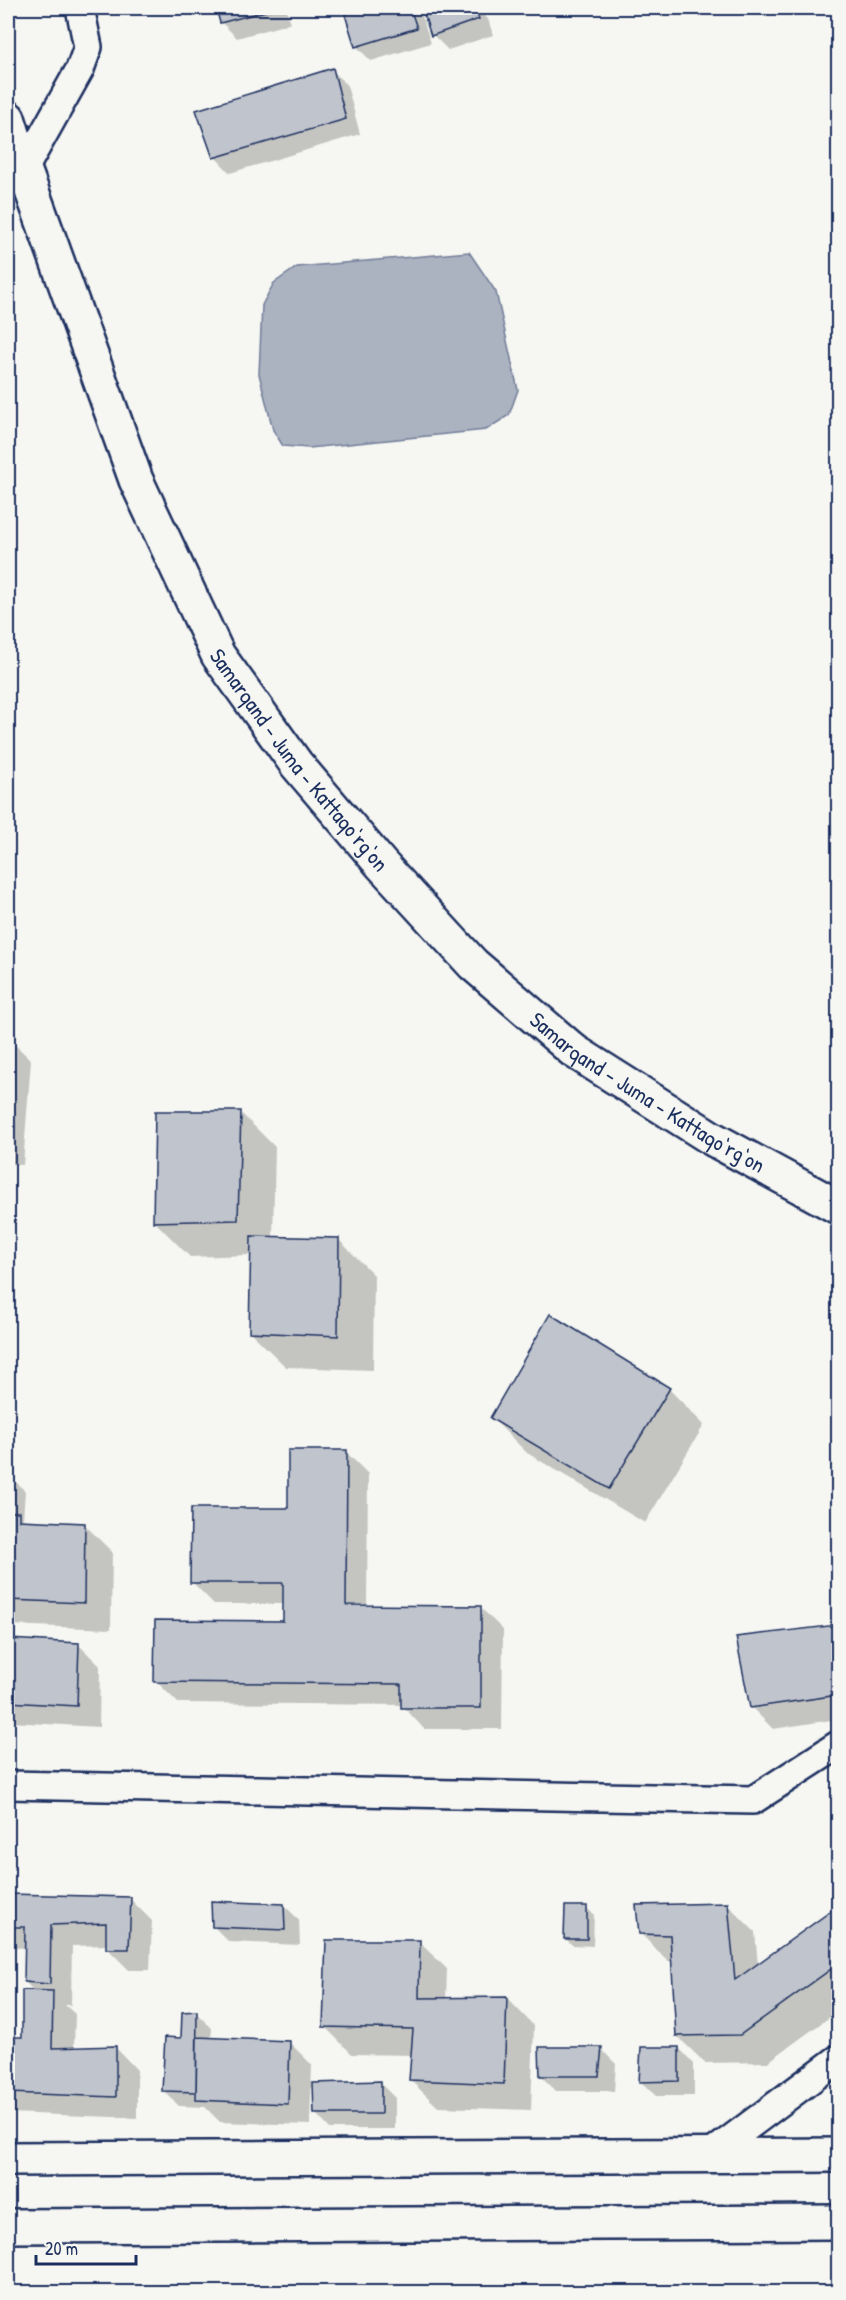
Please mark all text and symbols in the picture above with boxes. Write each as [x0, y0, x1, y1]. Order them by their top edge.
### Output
street label: Samarqand - Juma - Kattaqo‘rg‘on [203, 642, 396, 878]
street label: Samarqand - Juma - Kattaqo‘rg‘on [524, 1005, 771, 1180]
scale bar [36, 2228, 136, 2266]
text: 20 m [45, 2236, 78, 2261]

